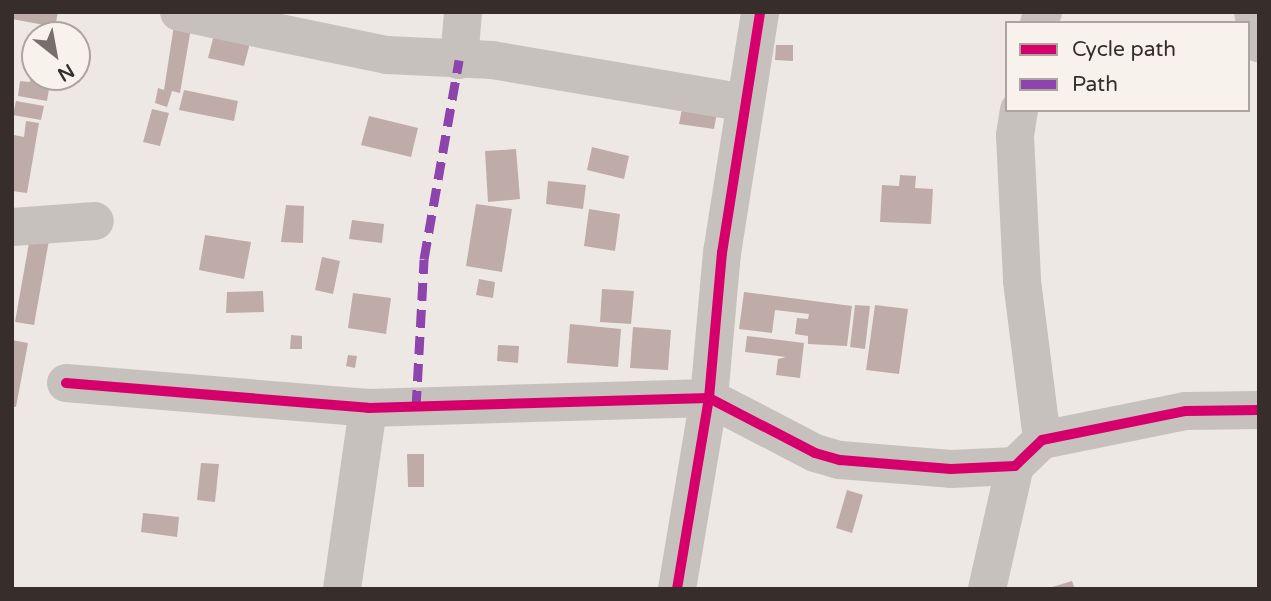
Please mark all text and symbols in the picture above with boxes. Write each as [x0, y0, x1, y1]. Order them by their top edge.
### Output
north arrow [21, 21, 91, 91]
legend [1005, 21, 1250, 112]
text: Cycle path [1072, 37, 1176, 62]
text: N [54, 59, 78, 86]
text: Path [1072, 72, 1118, 97]

